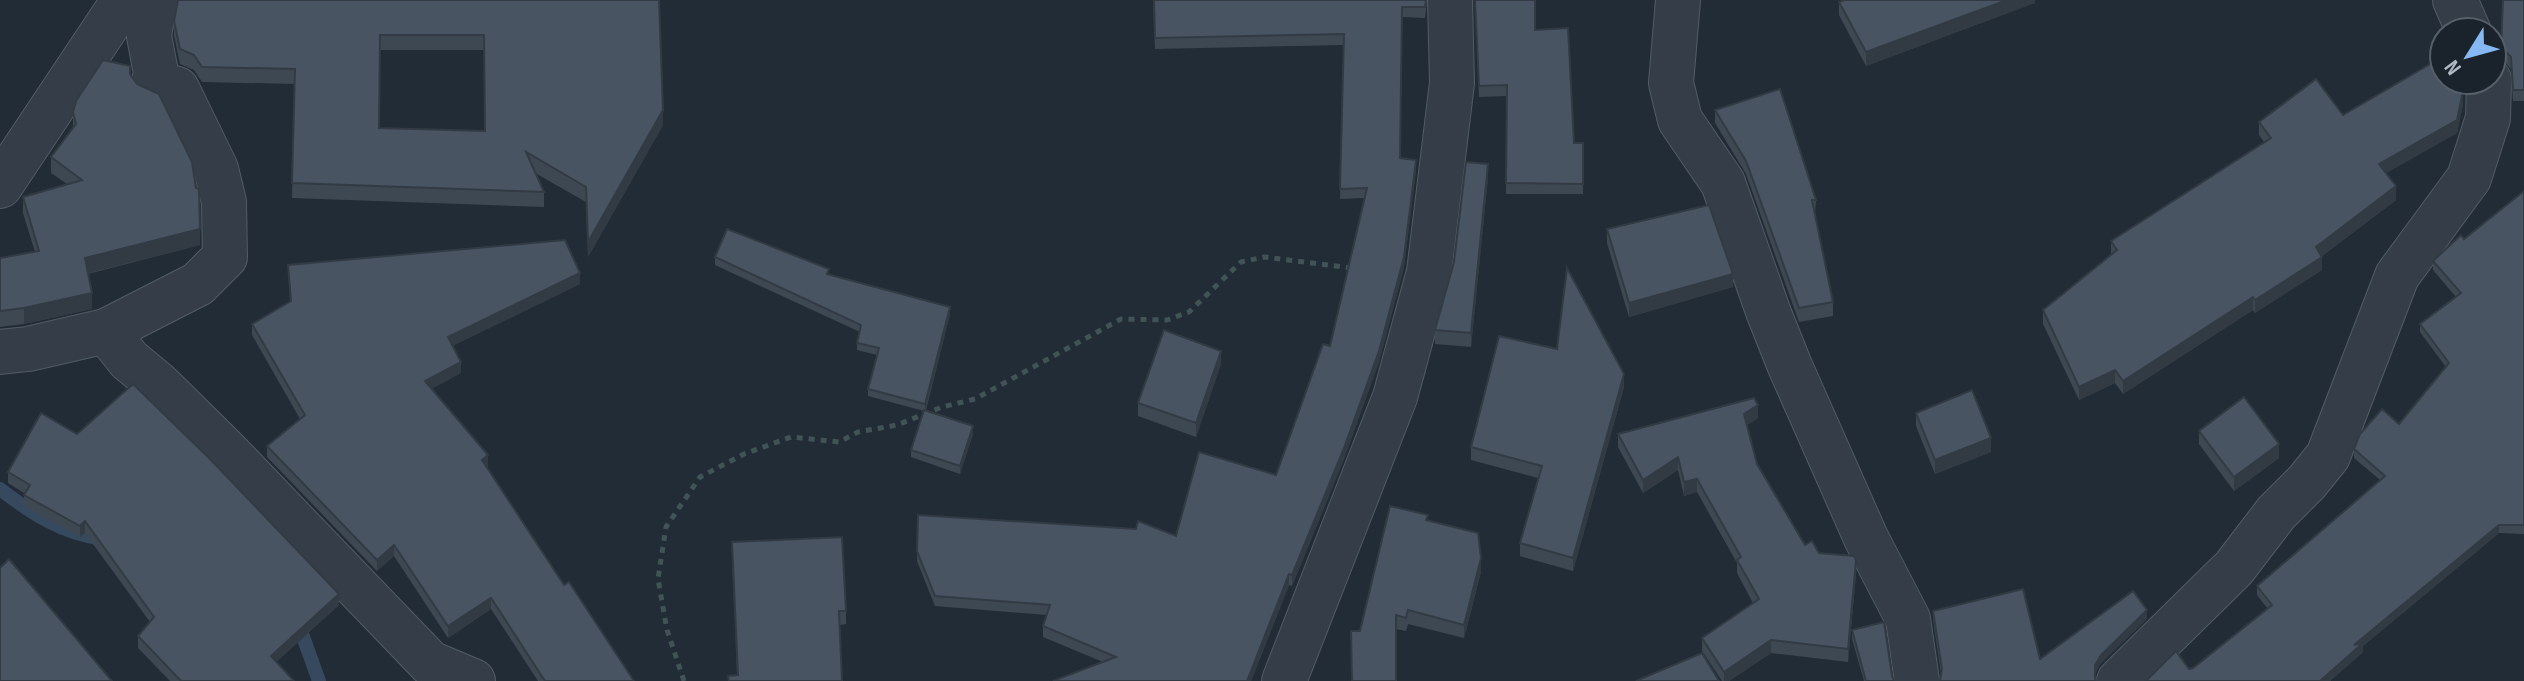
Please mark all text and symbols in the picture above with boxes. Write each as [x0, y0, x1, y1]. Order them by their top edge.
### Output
north arrow [2428, 16, 2508, 96]
text: N [2439, 54, 2468, 80]

